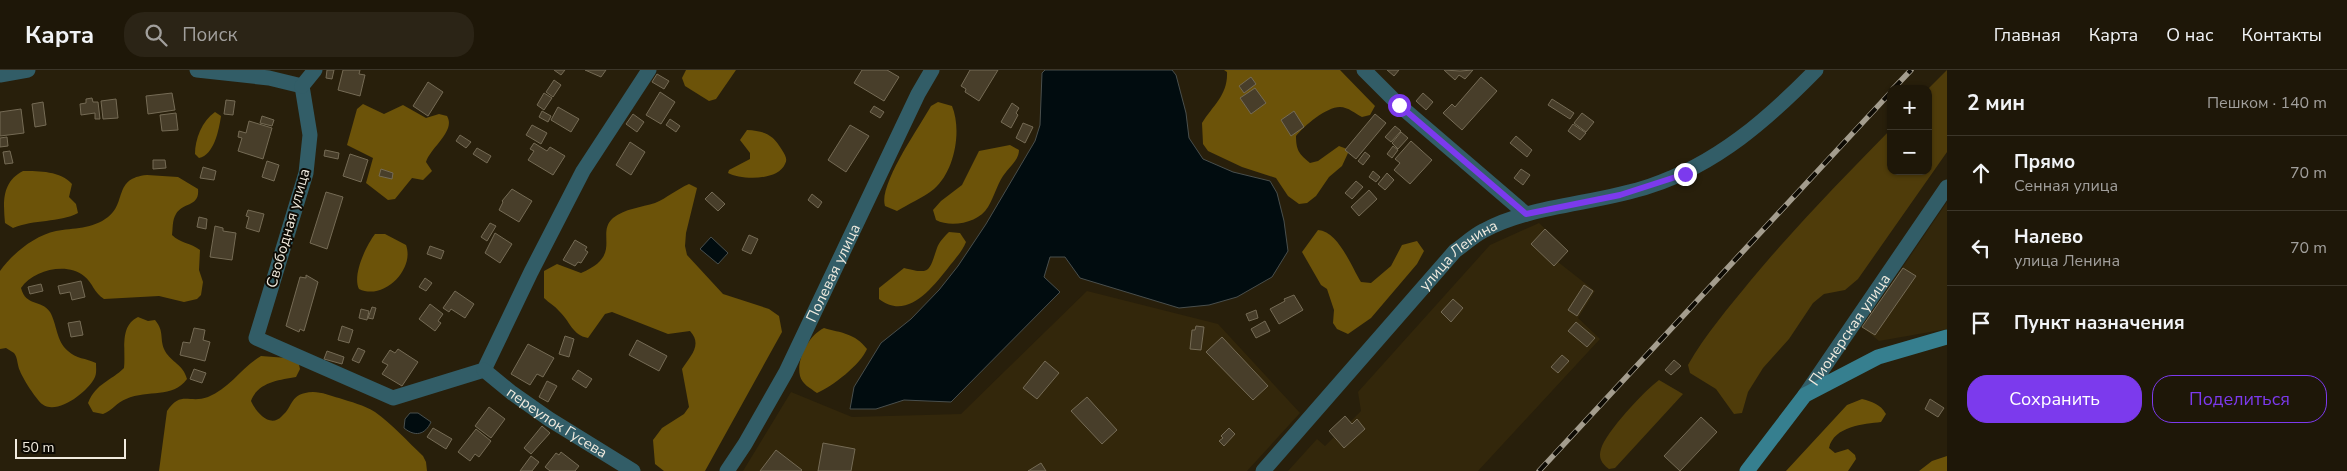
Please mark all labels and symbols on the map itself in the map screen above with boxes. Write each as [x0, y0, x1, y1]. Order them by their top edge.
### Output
route start [1388, 94, 1411, 117]
route end [1674, 163, 1697, 186]
street label: Свободная улица [261, 166, 315, 290]
street label: улица Ленина [1415, 215, 1501, 295]
street label: Полевая улица [801, 220, 865, 325]
street label: Пионерская улица [1804, 270, 1895, 390]
street label: переулок Гусева [503, 382, 611, 463]
scale bar [15, 436, 126, 459]

